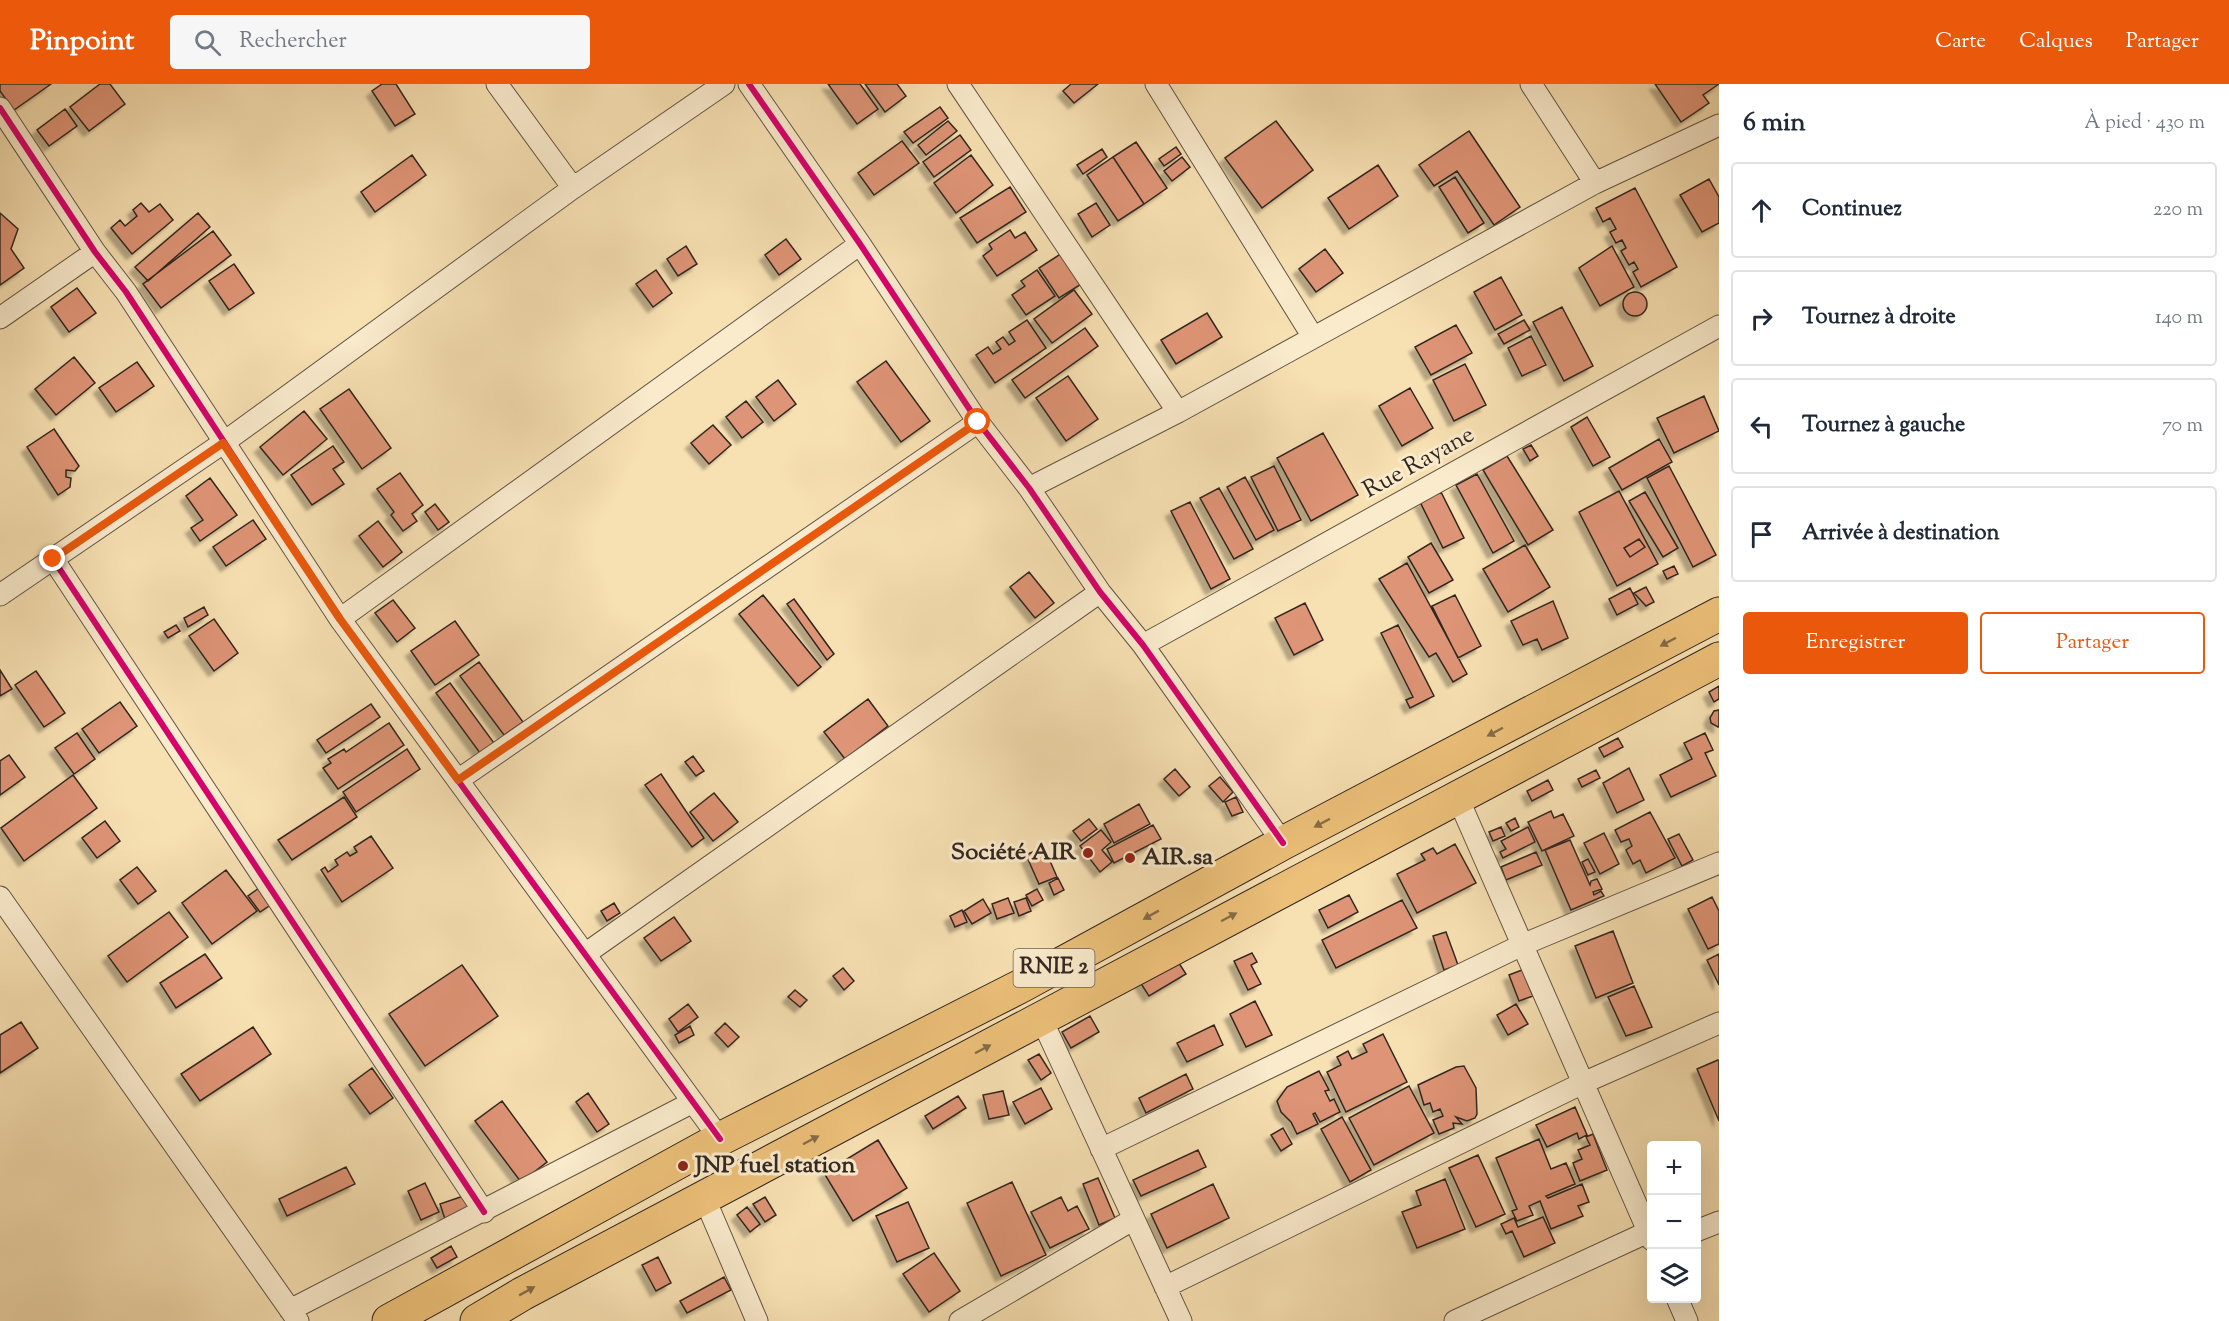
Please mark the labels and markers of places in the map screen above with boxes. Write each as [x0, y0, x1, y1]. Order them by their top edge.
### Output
place label: Société AIR [951, 836, 1077, 870]
place label: AIR.sa [1142, 841, 1214, 875]
marker: Société AIR [1081, 846, 1095, 860]
marker: AIR.sa [1123, 851, 1137, 865]
place label: JNP fuel station [693, 1149, 856, 1183]
marker: JNP fuel station [676, 1159, 690, 1173]

